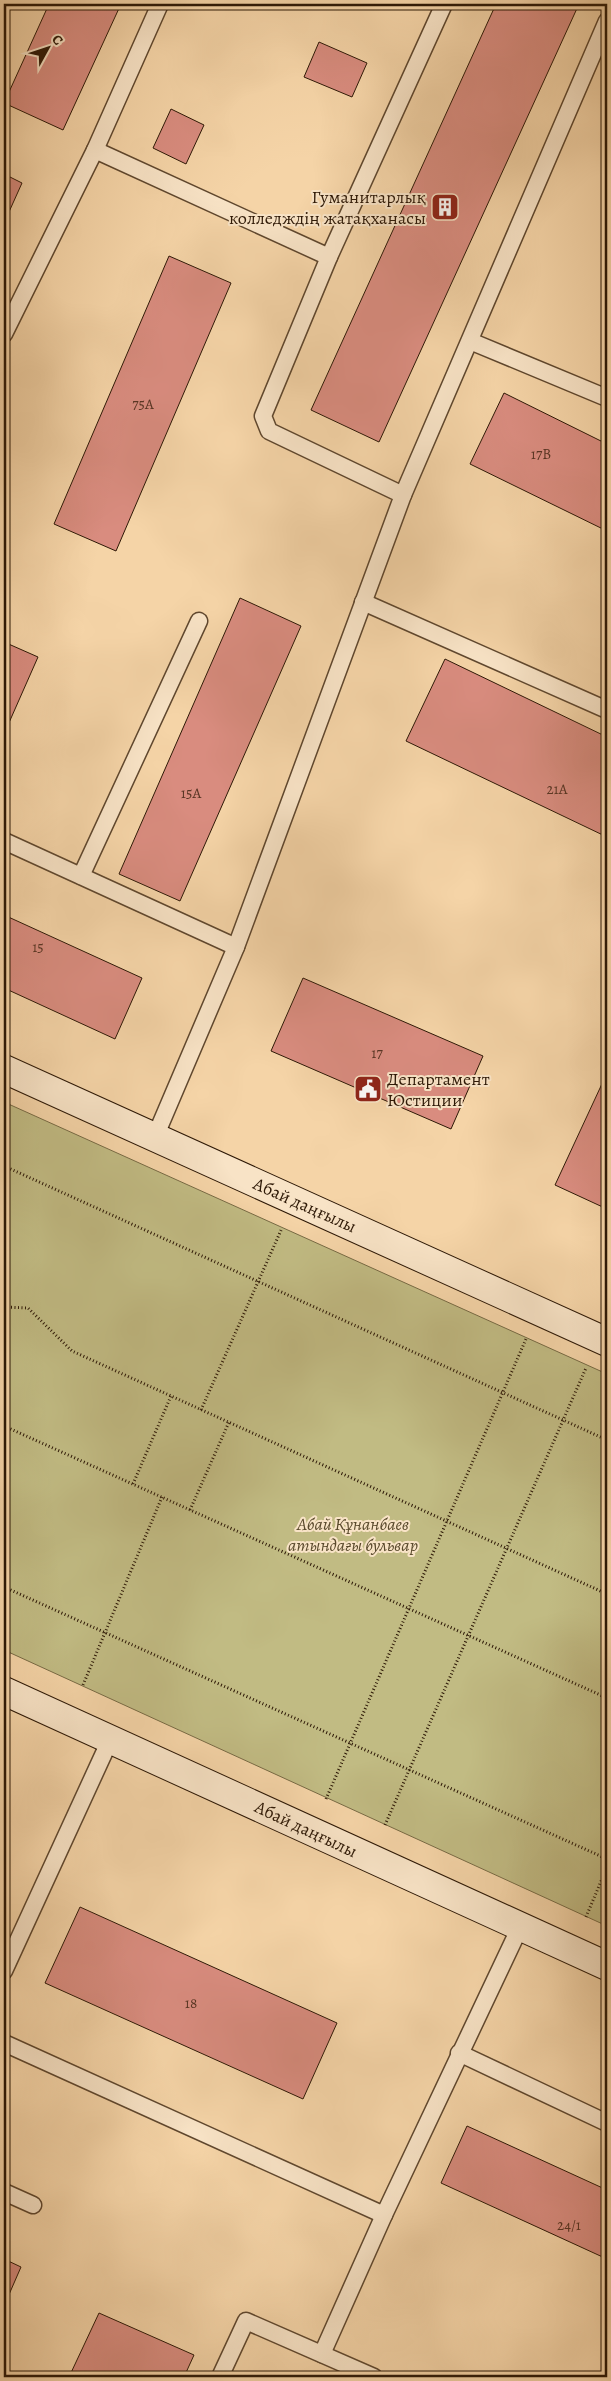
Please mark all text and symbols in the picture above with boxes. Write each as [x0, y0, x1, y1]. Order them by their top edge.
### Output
north arrow [22, 22, 72, 72]
text: С [48, 31, 68, 50]
place label: Гуманитарлық колледждің жатақханасы [229, 185, 427, 230]
building icon: Гуманитарлық колледждің жатақханасы [430, 192, 460, 222]
house number: 75А [132, 394, 154, 414]
house number: 17В [531, 444, 551, 464]
house number: 21А [546, 779, 568, 799]
house number: 15А [181, 783, 201, 803]
house number: 15 [32, 937, 44, 957]
house number: 17 [371, 1043, 383, 1063]
place label: Департамент Юстиции [387, 1067, 490, 1112]
public building icon: Департамент Юстиции [353, 1074, 383, 1104]
street label: Абай даңғылы [249, 1171, 360, 1238]
park label: Абай Құнанбаев атындағы бульвар [288, 1512, 418, 1557]
street label: Абай даңғылы [250, 1794, 361, 1863]
house number: 18 [185, 1993, 197, 2013]
house number: 24/1 [557, 2215, 581, 2235]

